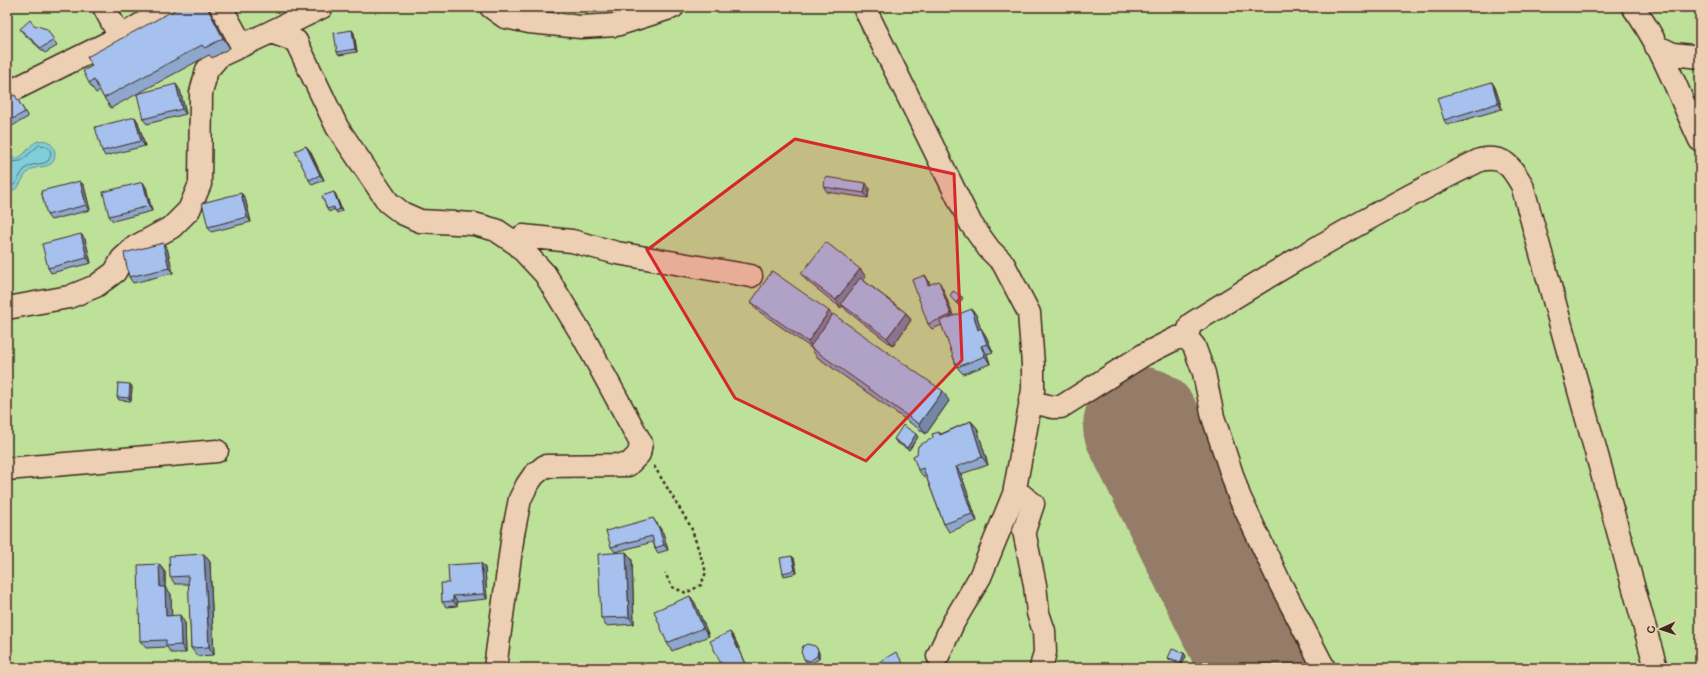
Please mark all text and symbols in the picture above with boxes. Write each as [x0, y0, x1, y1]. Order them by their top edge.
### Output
north arrow [1641, 609, 1681, 649]
text: С [1645, 625, 1658, 634]

